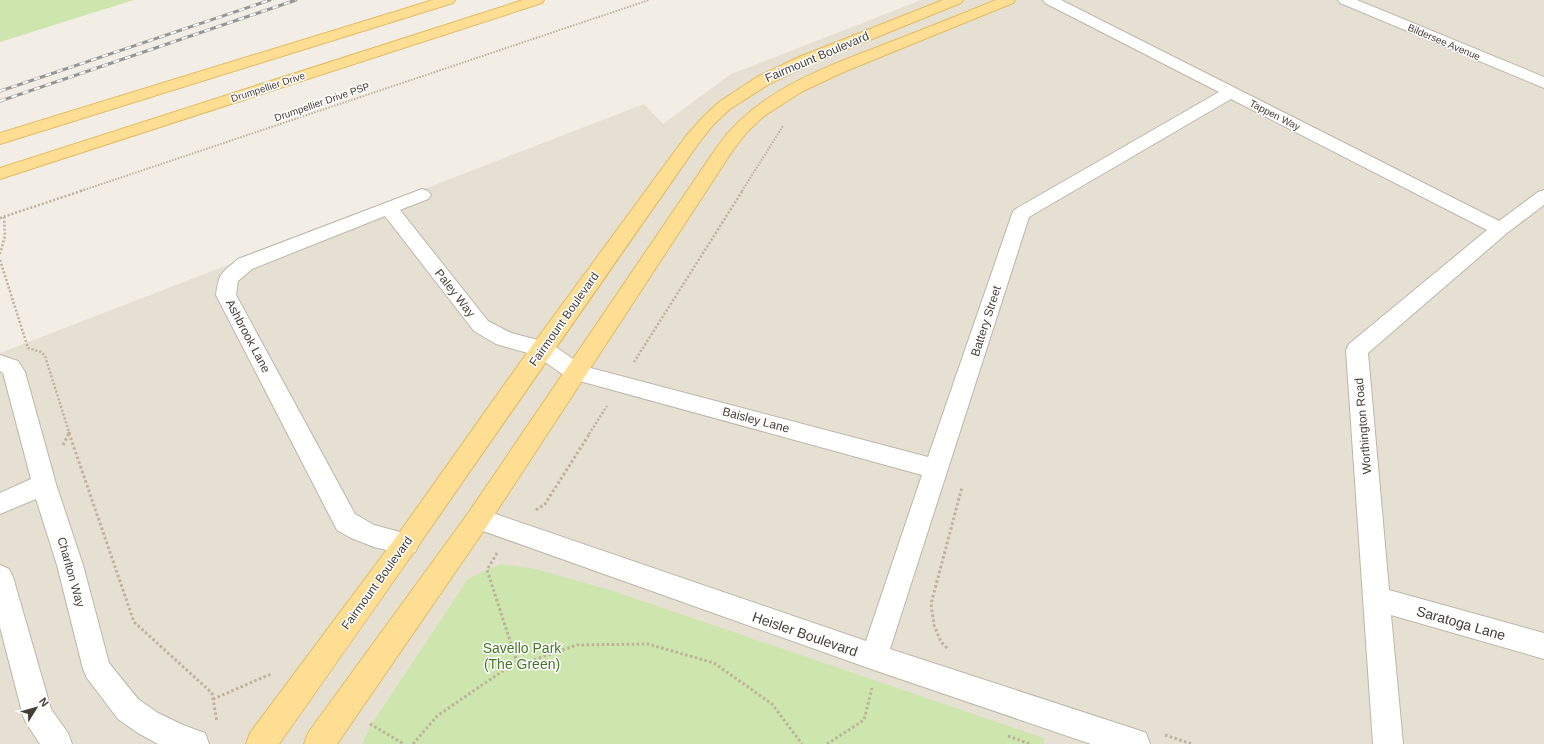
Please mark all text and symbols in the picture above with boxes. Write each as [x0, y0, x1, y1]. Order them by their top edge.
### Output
street label: Bildersee Avenue [1406, 22, 1482, 62]
street label: Fairmount Boulevard [763, 29, 871, 85]
street label: Drumpellier Drive [230, 70, 307, 104]
street label: Drumpellier Drive PSP [273, 80, 371, 123]
street label: Tappen Way [1248, 98, 1302, 132]
street label: Paley Way [432, 266, 478, 320]
street label: Fairmount Boulevard [526, 269, 602, 369]
street label: Battery Street [968, 283, 1004, 358]
street label: Ashbrook Lane [223, 297, 273, 375]
street label: Worthington Road [1352, 377, 1374, 475]
street label: Baisley Lane [721, 404, 791, 436]
street label: Fairmount Boulevard [339, 534, 415, 632]
street label: Charlton Way [54, 535, 88, 609]
street label: Saratoga Lane [1415, 603, 1508, 643]
street label: Heisler Boulevard [750, 608, 860, 660]
park label: Savello Park (The Green) [483, 640, 562, 672]
north arrow [16, 688, 56, 728]
text: N [37, 695, 51, 709]

